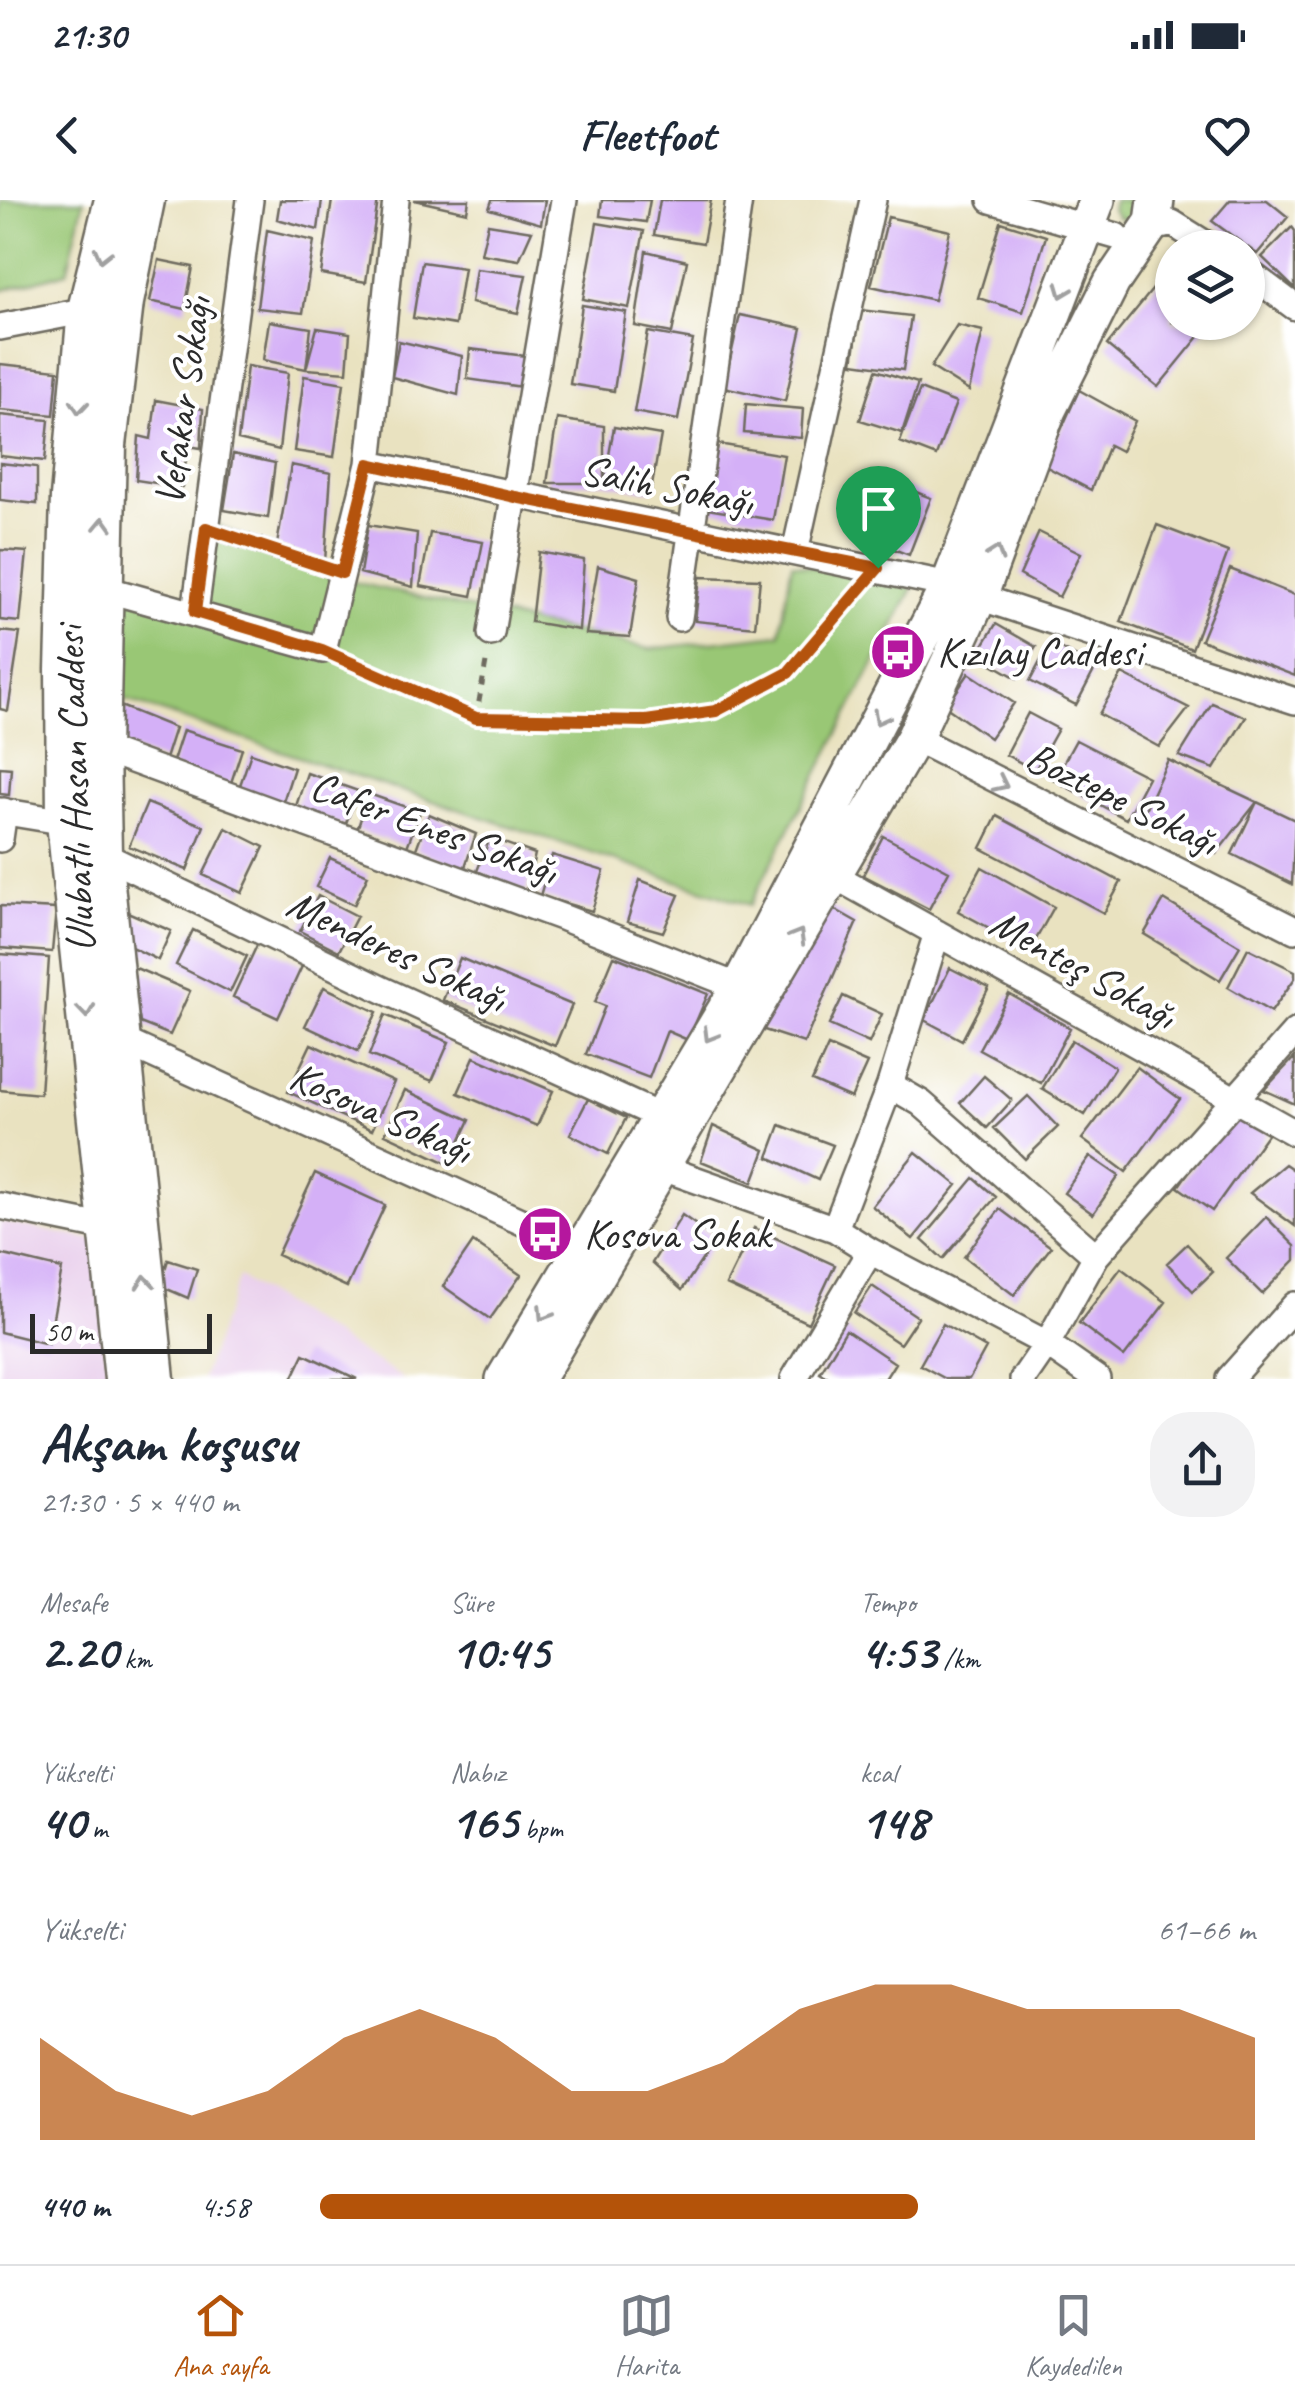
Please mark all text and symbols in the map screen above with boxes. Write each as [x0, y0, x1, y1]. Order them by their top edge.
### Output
text: 21:30 [50, 12, 126, 59]
text: Fleetfoot [580, 107, 715, 164]
icon: back [40, 108, 95, 163]
icon: heart [1200, 108, 1255, 163]
map controls [1155, 230, 1265, 340]
button: layers [1155, 230, 1265, 340]
one-way arrow [92, 246, 113, 263]
one-way arrow [1054, 282, 1074, 299]
street label: Vefakar Sokağı [142, 291, 224, 508]
one-way arrow [69, 399, 91, 415]
street label: Salih Sokağı [576, 443, 760, 529]
pin [836, 466, 921, 569]
icon: arrive [851, 481, 906, 536]
one-way arrow [92, 515, 113, 531]
one-way arrow [984, 545, 1004, 563]
street label: Ulubatlı Hasan Caddesi [43, 620, 107, 953]
bus stop icon: Kızılay Caddesi [868, 622, 928, 682]
place label: Kızılay Caddesi [937, 626, 1147, 679]
one-way arrow [873, 708, 892, 726]
street label: Boztepe Sokağı [1017, 730, 1229, 869]
street label: Cafer Enes Sokağı [304, 759, 566, 898]
one-way arrow [990, 771, 1008, 791]
street label: Menderes Sokağı [279, 877, 517, 1026]
street label: Menteş Sokağı [981, 896, 1187, 1043]
one-way arrow [786, 929, 805, 947]
one-way arrow [75, 1003, 96, 1019]
one-way arrow [703, 1024, 722, 1042]
street label: Kosova Sokağı [282, 1049, 482, 1177]
bus stop icon: Kosova Sokak [515, 1204, 575, 1264]
place label: Kosova Sokak [584, 1208, 774, 1261]
one-way arrow [135, 1273, 157, 1289]
one-way arrow [537, 1304, 556, 1322]
scale bar [30, 1309, 212, 1354]
text: 50 m [45, 1314, 93, 1349]
text: Akşam koşusu [40, 1408, 296, 1478]
button: share [1150, 1412, 1255, 1517]
text: 21:30 · 5 × 440 m [40, 1481, 238, 1522]
text: Mesafe [40, 1585, 107, 1620]
text: Süre [450, 1585, 493, 1620]
text: Tempo [860, 1585, 916, 1620]
text: 2.20 [40, 1620, 117, 1683]
text: 10:45 [450, 1620, 549, 1683]
text: 4:53 [860, 1620, 937, 1683]
text: km [117, 1641, 152, 1676]
text: /km [937, 1641, 980, 1676]
text: Yükselti [40, 1755, 113, 1790]
text: Nabız [450, 1755, 505, 1790]
text: kcal [860, 1755, 897, 1790]
text: 40 [40, 1790, 85, 1853]
text: 165 [450, 1790, 518, 1853]
text: 148 [860, 1790, 928, 1853]
text: m [85, 1811, 107, 1846]
text: bpm [518, 1811, 563, 1846]
text: Yükselti [40, 1909, 123, 1950]
text: 61–66 m [1157, 1909, 1255, 1950]
text: 440 m [40, 2186, 109, 2227]
text: 4:58 [200, 2186, 250, 2227]
tab: Ana sayfa [173, 2288, 268, 2383]
tab: Harita [615, 2288, 679, 2383]
tab: Kaydedilen [1025, 2288, 1122, 2383]

